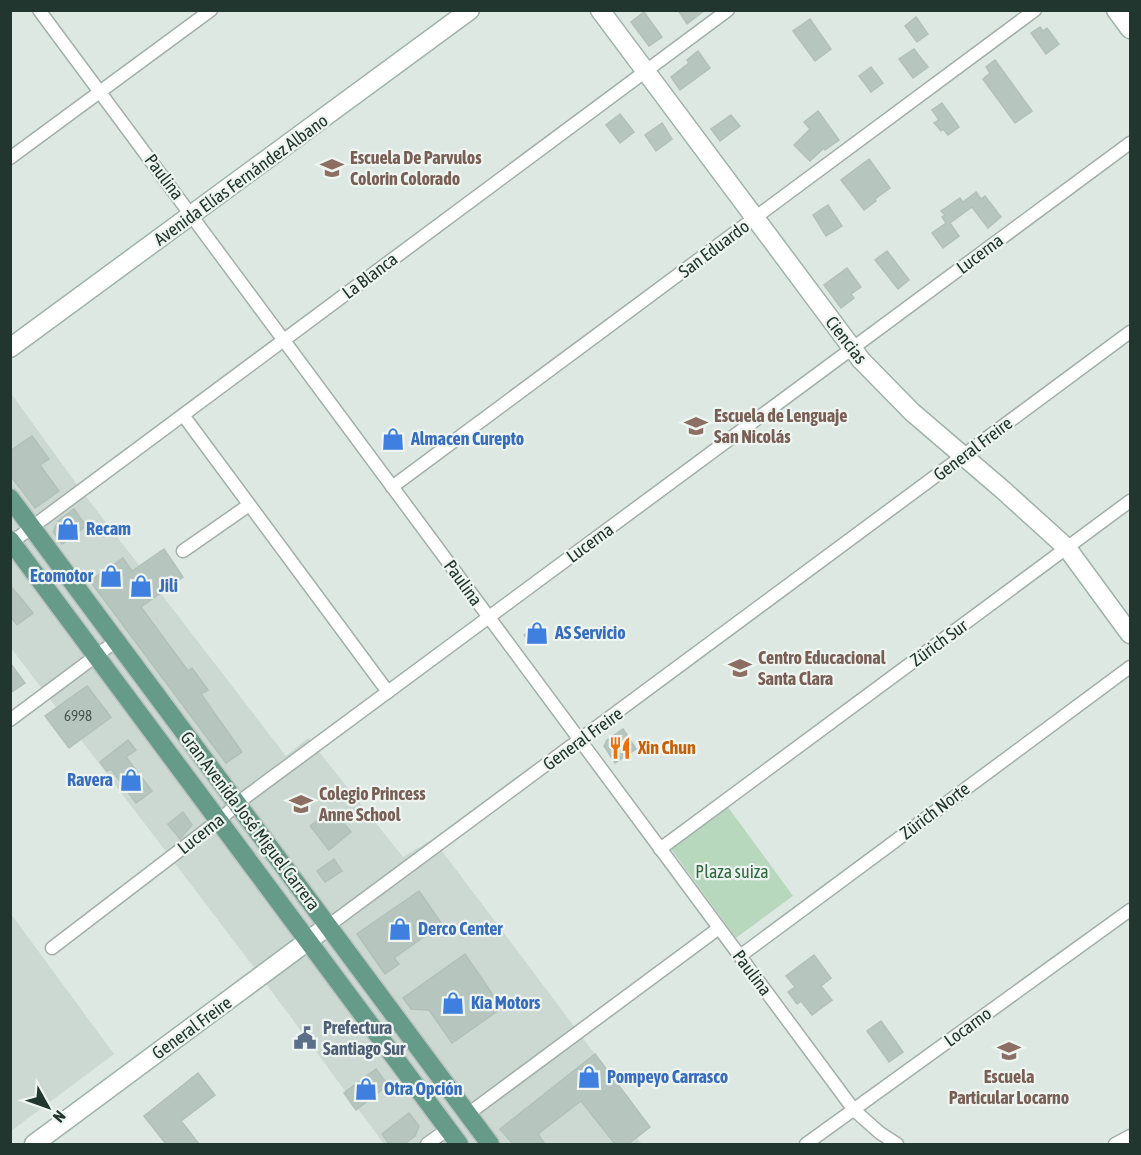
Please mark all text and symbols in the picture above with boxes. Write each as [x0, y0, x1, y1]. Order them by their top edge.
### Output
street label: Avenida Elías Fernández Albano [150, 109, 332, 250]
place label: Escuela De Parvulos Colorin Colorado [350, 147, 482, 189]
street label: Paulina [141, 150, 188, 204]
school or university icon: Escuela De Parvulos Colorin Colorado [319, 155, 345, 181]
street label: San Eduardo [674, 215, 753, 282]
street label: Lucerna [952, 229, 1007, 278]
street label: La Blanca [338, 248, 401, 303]
street label: Ciencias [821, 312, 871, 368]
place label: Escuela de Lenguaje San Nicolás [714, 405, 847, 447]
street label: General Freire [929, 412, 1016, 485]
school or university icon: Escuela de Lenguaje San Nicolás [683, 413, 709, 439]
shop icon: Almacen Curepto [380, 426, 406, 452]
place label: Almacen Curepto [410, 428, 524, 449]
shop icon: Recam [55, 516, 81, 542]
place label: Recam [86, 518, 131, 539]
street label: Lucerna [562, 519, 617, 567]
street label: Paulina [440, 556, 487, 610]
shop icon: Ecomotor [98, 563, 124, 589]
place label: Ecomotor [30, 565, 94, 586]
shop icon: Jili [128, 573, 154, 599]
place label: Jili [158, 575, 178, 596]
street label: Zürich Sur [906, 614, 972, 670]
shop icon: AS Servicio [524, 620, 550, 646]
place label: AS Servicio [554, 622, 626, 643]
place label: Centro Educacional Santa Clara [758, 647, 886, 689]
school or university icon: Centro Educacional Santa Clara [727, 655, 753, 681]
street label: General Freire [539, 703, 627, 774]
house number: 6998 [64, 707, 92, 724]
street label: Gran Avenida José Miguel Carrera [176, 727, 324, 914]
restaurant icon: Xin Chun [607, 735, 633, 761]
place label: Xin Chun [637, 737, 696, 758]
shop icon: Ravera [118, 767, 144, 793]
place label: Ravera [67, 769, 113, 790]
street label: Zürich Norte [896, 778, 974, 844]
place label: Colegio Princess Anne School [318, 783, 426, 825]
school or university icon: Colegio Princess Anne School [288, 791, 314, 817]
street label: Lucerna [173, 809, 228, 858]
park label: Plaza suiza [695, 861, 769, 882]
shop icon: Derco Center [387, 916, 413, 942]
place label: Derco Center [418, 918, 503, 939]
street label: Paulina [729, 946, 776, 1000]
shop icon: Kia Motors [440, 990, 466, 1016]
street label: General Freire [148, 992, 236, 1063]
place label: Kia Motors [471, 992, 541, 1013]
street label: Locarno [940, 1003, 995, 1051]
place label: Prefectura Santiago Sur [323, 1017, 406, 1059]
public building icon: Prefectura Santiago Sur [292, 1025, 318, 1051]
school or university icon: Escuela Particular Locarno [996, 1038, 1022, 1064]
shop icon: Pompeyo Carrasco [576, 1064, 602, 1090]
place label: Pompeyo Carrasco [607, 1066, 728, 1087]
place label: Escuela Particular Locarno [949, 1066, 1069, 1108]
shop icon: Otra Opción [353, 1076, 379, 1102]
north arrow [18, 1077, 78, 1137]
place label: Otra Opción [384, 1078, 463, 1099]
text: N [50, 1107, 69, 1126]

